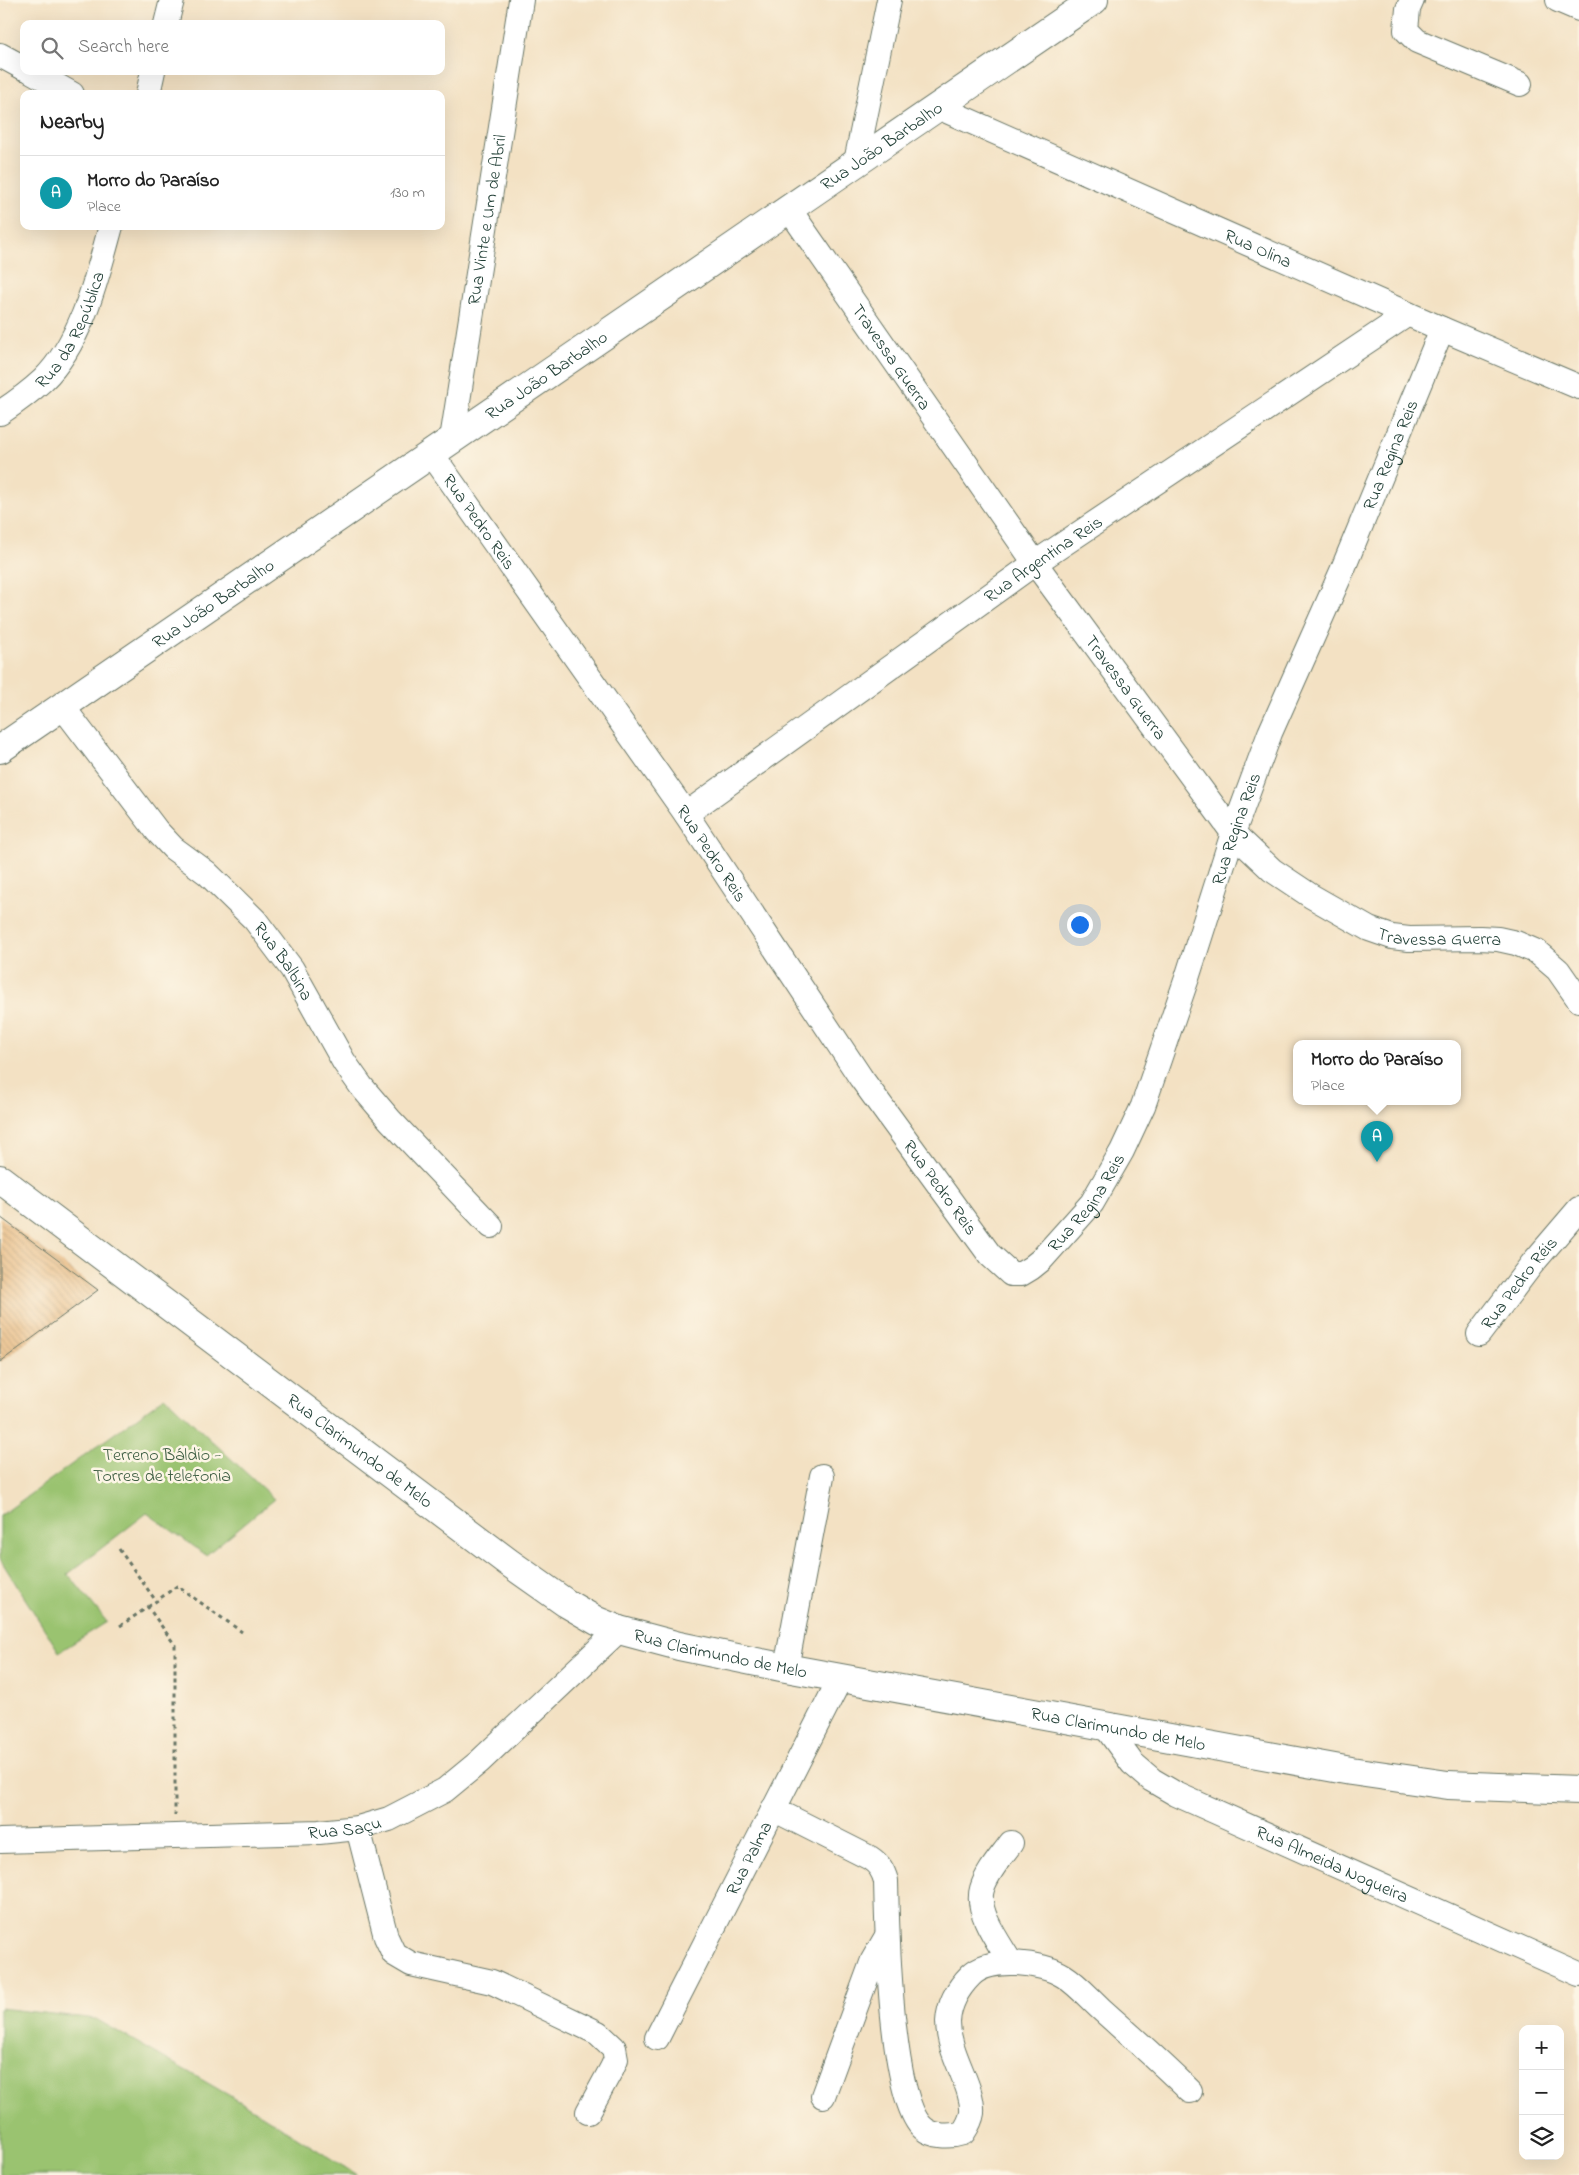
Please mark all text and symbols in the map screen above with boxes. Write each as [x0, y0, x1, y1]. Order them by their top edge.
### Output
search box [20, 20, 445, 75]
icon: search [38, 34, 66, 62]
text: Search here [78, 34, 169, 61]
street label: Rua João Barbalho [816, 96, 949, 199]
text: Nearby [40, 108, 104, 138]
street label: Rua Vinte e Um de Abril [462, 133, 515, 307]
text: Morro do Paraíso [87, 168, 219, 195]
text: A [51, 181, 61, 205]
text: 130 m [390, 181, 425, 205]
text: Place [87, 195, 121, 219]
street label: Rua Olina [1220, 224, 1295, 276]
street label: Rua da República [30, 269, 113, 396]
street label: Travessa Guerra [844, 299, 936, 416]
street label: Rua João Barbalho [481, 325, 614, 428]
street label: Rua Regina Reis [1357, 396, 1426, 515]
street label: Rua Pedro Reis [435, 470, 521, 576]
street label: Rua Argentina Reis [980, 510, 1109, 610]
street label: Rua João Barbalho [148, 554, 280, 656]
street label: Travessa Guerra [1077, 630, 1172, 746]
street label: Rua Regina Reis [1206, 770, 1269, 889]
street label: Rua Pedro Reis [669, 800, 752, 908]
your location [1067, 912, 1093, 938]
street label: Rua Balbina [246, 917, 318, 1006]
street label: Travessa Guerra [1373, 922, 1502, 954]
popup [1293, 1040, 1461, 1105]
text: Morro do Paraíso [1311, 1047, 1443, 1074]
text: Place [1311, 1074, 1345, 1098]
pin: A [1361, 1121, 1393, 1162]
street label: Rua Pedro Reis [896, 1136, 983, 1241]
street label: Rua Regina Reis [1043, 1149, 1133, 1259]
street label: Rua Pedro Réis [1476, 1232, 1565, 1336]
street label: Rua Clarimundo de Melo [280, 1388, 437, 1516]
park label: Terreno Báldio - Torres de telefonia [93, 1443, 231, 1490]
street label: Rua Clarimundo de Melo [630, 1623, 809, 1687]
street label: Rua Clarimundo de Melo [1029, 1702, 1207, 1759]
street label: Rua Saçu [308, 1811, 385, 1847]
street label: Rua Palma [721, 1817, 780, 1901]
street label: Rua Almeida Nogueira [1251, 1820, 1412, 1911]
map controls [1519, 2025, 1564, 2160]
button: + [1519, 2025, 1564, 2070]
button: − [1519, 2070, 1564, 2115]
button: layers [1519, 2115, 1564, 2160]

